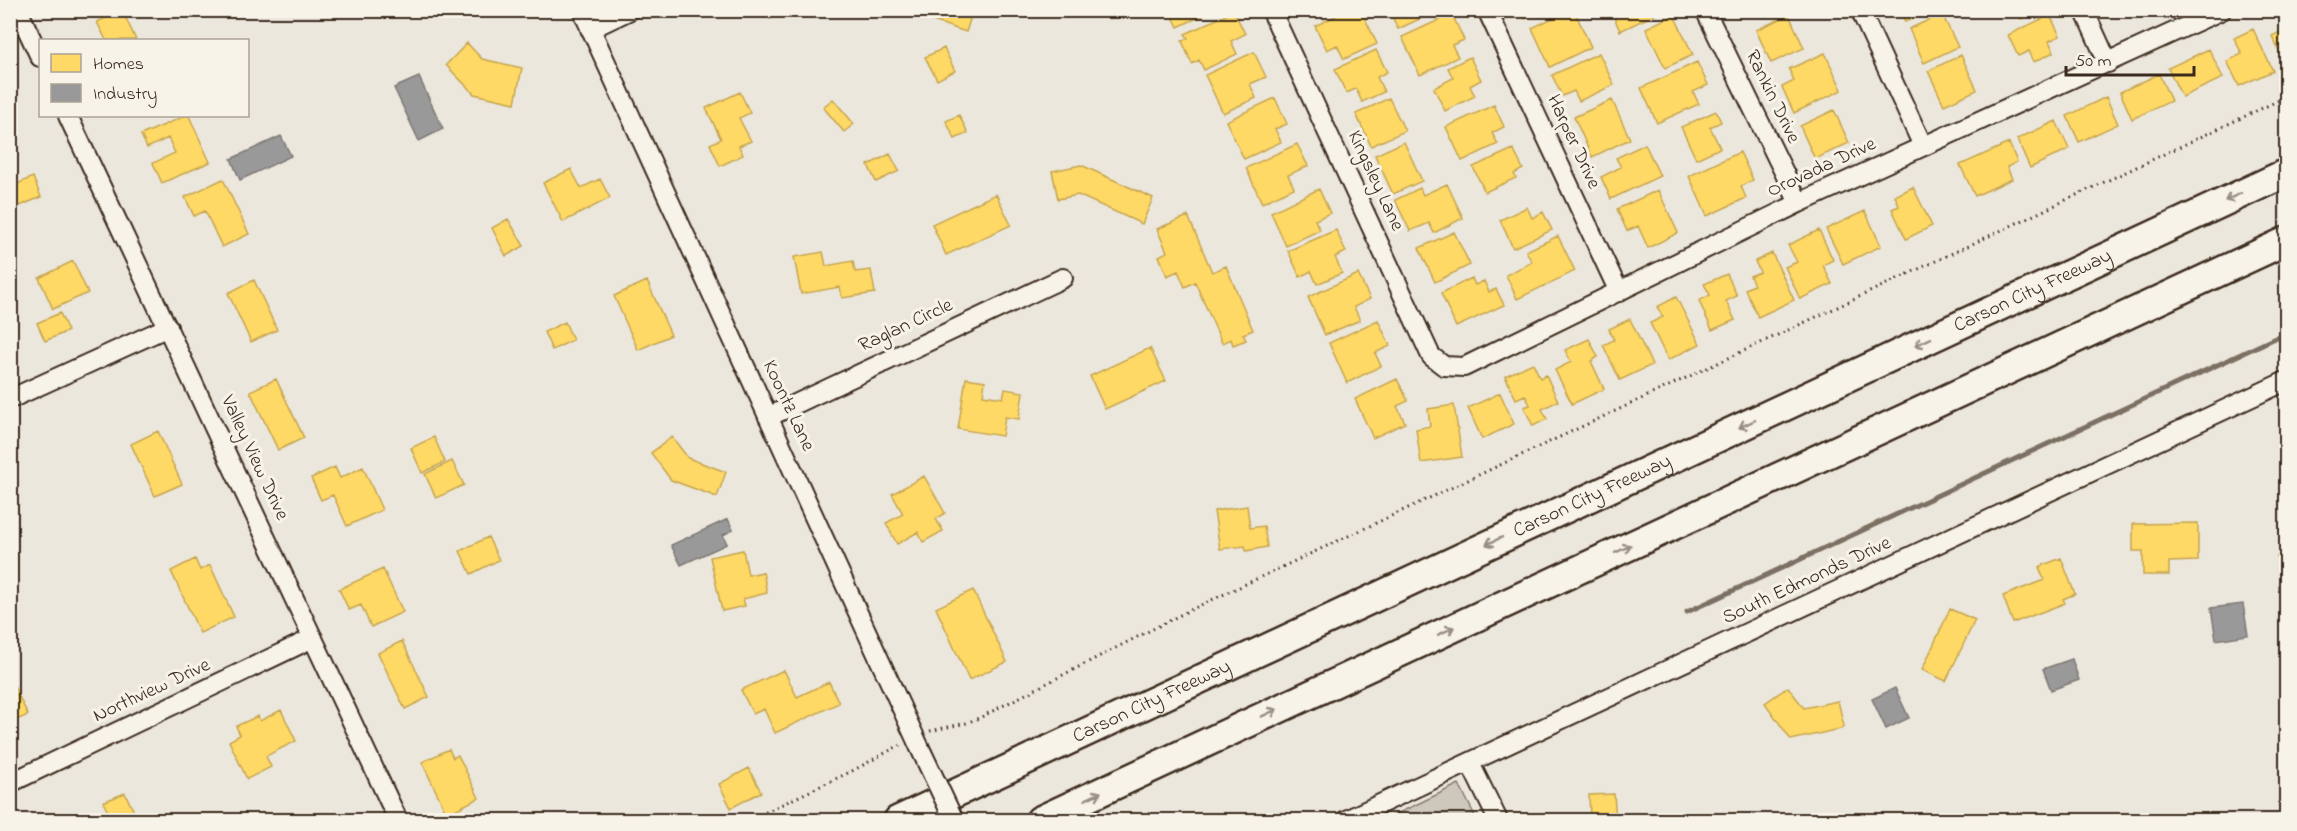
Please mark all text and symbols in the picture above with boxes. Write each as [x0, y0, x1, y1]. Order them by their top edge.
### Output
legend [39, 39, 249, 117]
scale bar [2066, 39, 2194, 77]
street label: Rankin Drive [1737, 45, 1807, 149]
text: 50 m [2075, 49, 2112, 75]
text: Homes [93, 52, 144, 78]
text: Industry [93, 82, 157, 108]
street label: Harper Drive [1538, 90, 1608, 194]
street label: Kingsley Lane [1338, 126, 1411, 236]
street label: Orovada Drive [1763, 130, 1881, 206]
one-way arrow [2225, 192, 2243, 204]
street label: Carson City Freeway [1949, 242, 2117, 340]
street label: Raglan Circle [854, 291, 958, 361]
one-way arrow [1915, 336, 1933, 348]
street label: Koontz Lane [754, 356, 822, 456]
street label: Valley View Drive [212, 390, 296, 525]
one-way arrow [1738, 418, 1756, 430]
street label: Carson City Freeway [1508, 447, 1676, 546]
street label: South Edmonds Drive [1718, 529, 1896, 633]
one-way arrow [1485, 536, 1503, 548]
one-way arrow [1614, 542, 1632, 554]
one-way arrow [1437, 624, 1455, 636]
street label: Northview Drive [89, 651, 215, 731]
street label: Carson City Freeway [1068, 652, 1236, 751]
one-way arrow [1260, 707, 1278, 719]
one-way arrow [1083, 789, 1101, 801]

